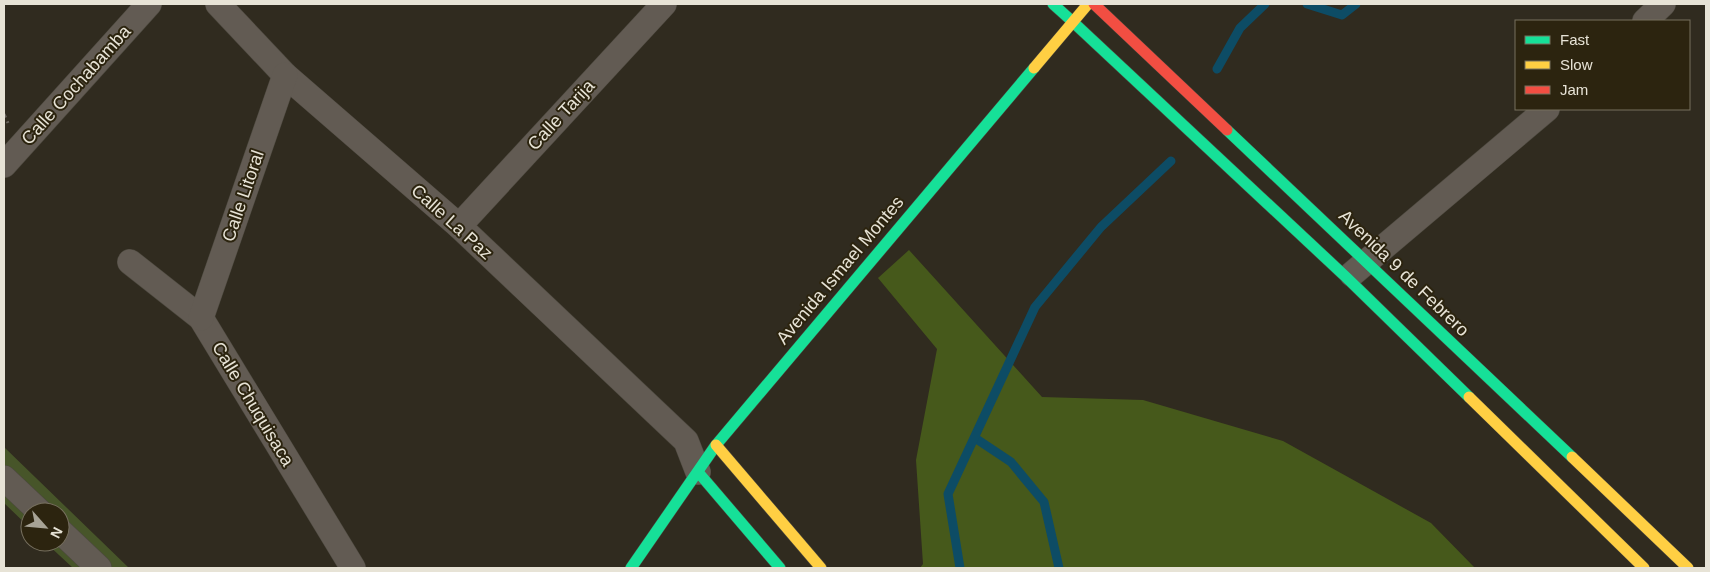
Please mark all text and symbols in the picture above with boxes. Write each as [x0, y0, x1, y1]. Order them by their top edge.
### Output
legend [1515, 20, 1690, 110]
street label: Calle Cochabamba [17, 21, 135, 149]
text: Fast [1560, 31, 1590, 48]
text: Slow [1560, 56, 1593, 73]
street label: Calle Tarija [523, 75, 599, 154]
text: Jam [1560, 81, 1588, 98]
street label: Calle Litoral [218, 148, 268, 244]
street label: Calle La Paz [407, 180, 497, 264]
street label: Avenida Ismael Montes [772, 192, 908, 348]
street label: Avenida 9 de Febrero [1335, 206, 1473, 340]
street label: Calle Chuquisaca [208, 338, 298, 470]
north arrow [20, 502, 70, 552]
text: N [47, 525, 66, 541]

